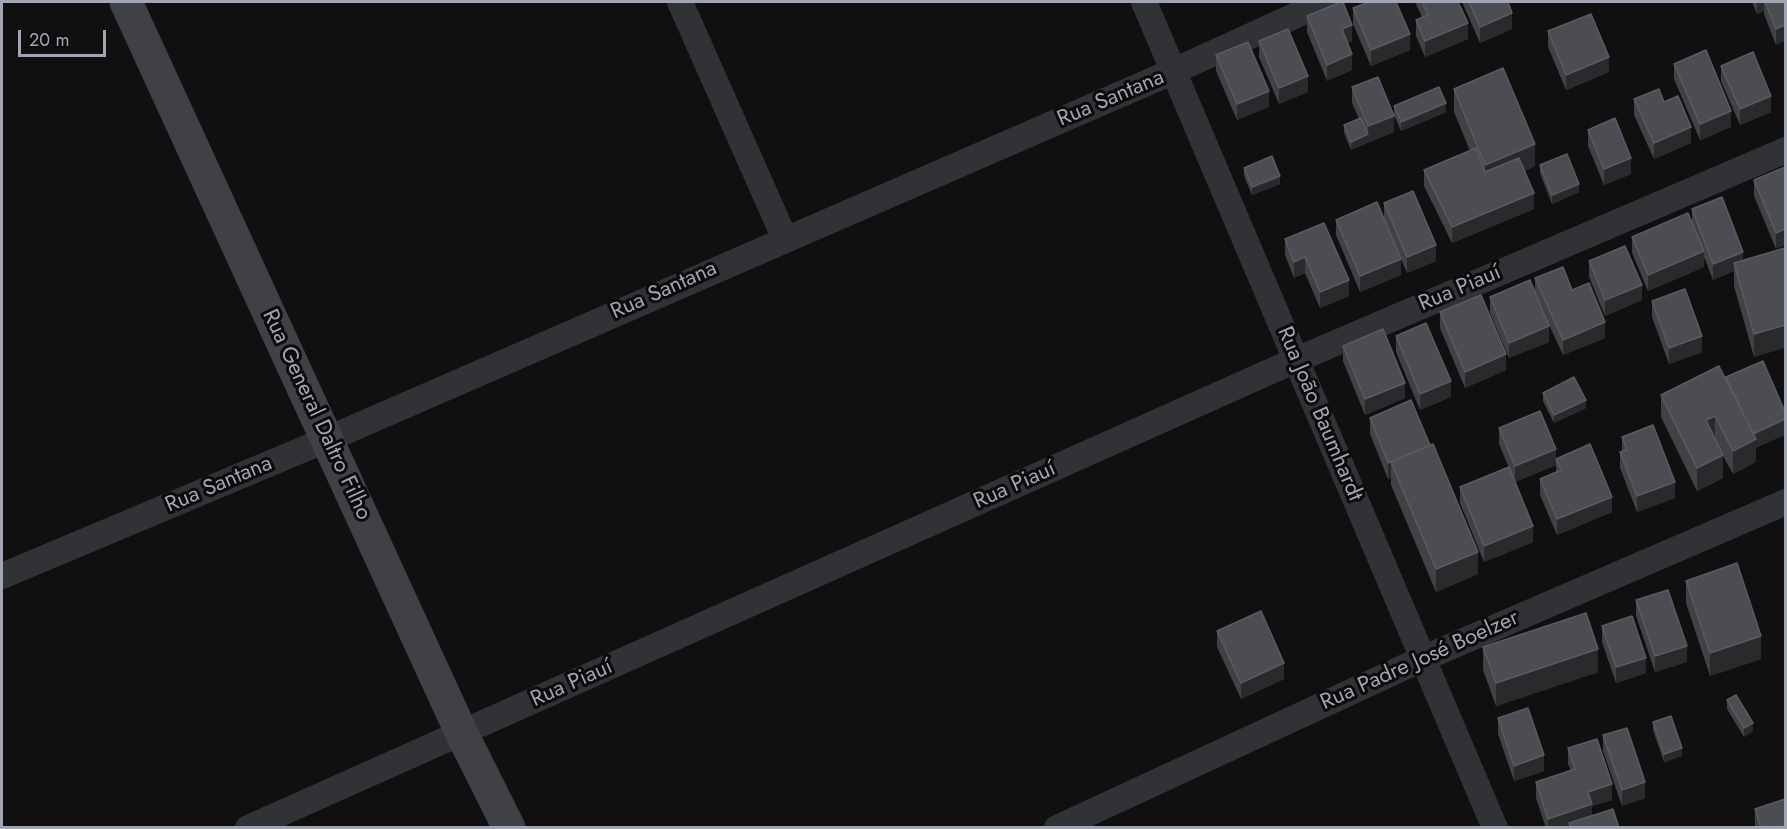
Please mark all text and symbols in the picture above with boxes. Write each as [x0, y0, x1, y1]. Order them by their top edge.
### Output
scale bar [21, 18, 110, 56]
text: 20 m [29, 27, 69, 53]
street label: Rua Santana [1054, 65, 1168, 133]
street label: Rua Santana [607, 256, 721, 326]
street label: Rua Piauí [1415, 260, 1505, 318]
street label: Rua General Daltro Filho [256, 306, 376, 524]
street label: Rua João Baumhardt [1270, 323, 1368, 505]
street label: Rua Santana [162, 451, 276, 519]
street label: Rua Piauí [970, 456, 1060, 516]
street label: Rua Padre José Boelzer [1317, 605, 1523, 717]
street label: Rua Piauí [527, 654, 617, 714]

